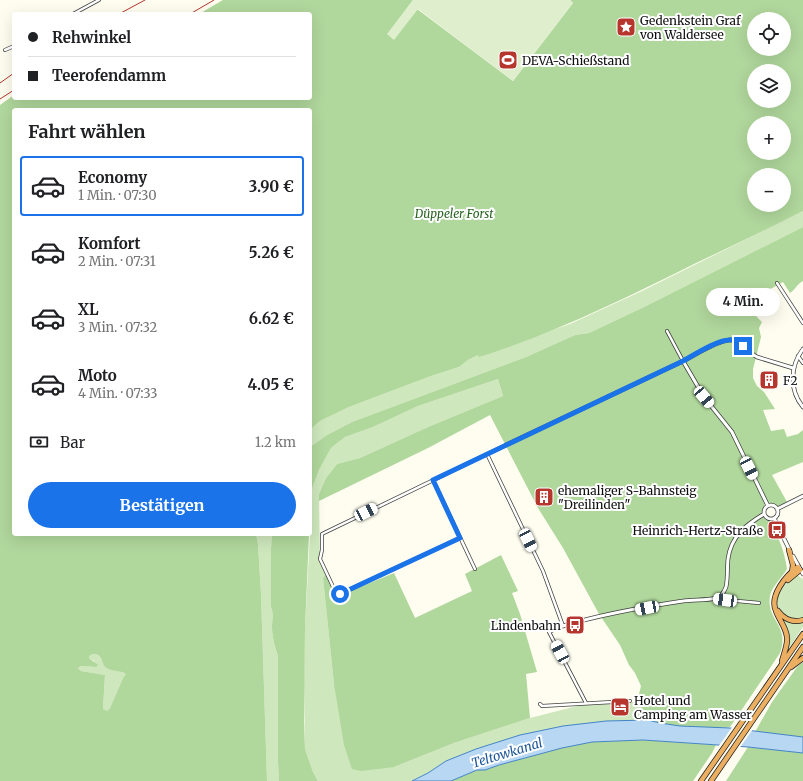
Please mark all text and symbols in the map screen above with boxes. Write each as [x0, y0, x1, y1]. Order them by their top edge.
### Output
map controls [747, 12, 791, 212]
button: locate [747, 12, 791, 56]
place label: Gedenkstein Graf von Waldersee [639, 13, 741, 42]
place icon: Gedenkstein Graf von Waldersee [615, 16, 637, 38]
text: Rehwinkel [52, 28, 131, 47]
sports icon: DEVA-Schießstand [497, 49, 519, 71]
place label: DEVA-Schießstand [522, 53, 629, 68]
button: layers [747, 64, 791, 108]
text: Teerofendamm [52, 66, 166, 85]
button: + [747, 116, 791, 160]
text: Fahrt wählen [28, 120, 146, 143]
icon: car [30, 168, 66, 204]
text: Economy [78, 168, 147, 187]
button: − [747, 168, 791, 212]
text: 3.90 € [249, 177, 294, 196]
text: 1 Min. · 07:30 [78, 187, 157, 204]
park label: Düppeler Forst [414, 206, 494, 221]
icon: car [30, 234, 66, 270]
text: Komfort [78, 234, 141, 253]
text: 5.26 € [249, 243, 294, 262]
text: 2 Min. · 07:31 [78, 253, 156, 270]
callout: 4 Min. [706, 288, 780, 316]
text: 4 Min. [722, 293, 764, 310]
icon: car [30, 300, 66, 336]
text: XL [78, 300, 99, 319]
text: 6.62 € [249, 309, 294, 328]
text: 3 Min. · 07:32 [78, 319, 157, 336]
route end [734, 337, 752, 355]
icon: car [30, 366, 66, 402]
text: Moto [78, 366, 117, 385]
building icon: F2 [758, 369, 780, 391]
place label: F2 [783, 373, 798, 388]
text: 4.05 € [248, 375, 294, 394]
car [692, 384, 716, 410]
text: 4 Min. · 07:33 [78, 385, 157, 402]
icon: cash [28, 431, 50, 453]
text: Bar [60, 433, 85, 452]
text: 1.2 km [255, 434, 296, 451]
car [738, 455, 760, 481]
button: Bestätigen [28, 482, 296, 528]
place label: ehemaliger S-Bahnsteig "Dreilinden" [558, 483, 697, 512]
building icon: ehemaliger S-Bahnsteig "Dreilinden" [533, 486, 555, 508]
car [353, 501, 379, 523]
bus stop icon: Heinrich-Hertz-Straße [766, 519, 788, 541]
place label: Heinrich-Hertz-Straße [632, 523, 763, 538]
car [517, 527, 539, 553]
route start [331, 585, 349, 603]
car [712, 592, 738, 608]
car [634, 600, 660, 616]
bus stop icon: Lindenbahn [564, 614, 586, 636]
place label: Lindenbahn [491, 618, 561, 633]
car [549, 639, 571, 665]
place label: Hotel und Camping am Wasser [634, 693, 752, 722]
hotel icon: Hotel und Camping am Wasser [609, 696, 631, 718]
water label: Teltowkanal [469, 734, 545, 772]

